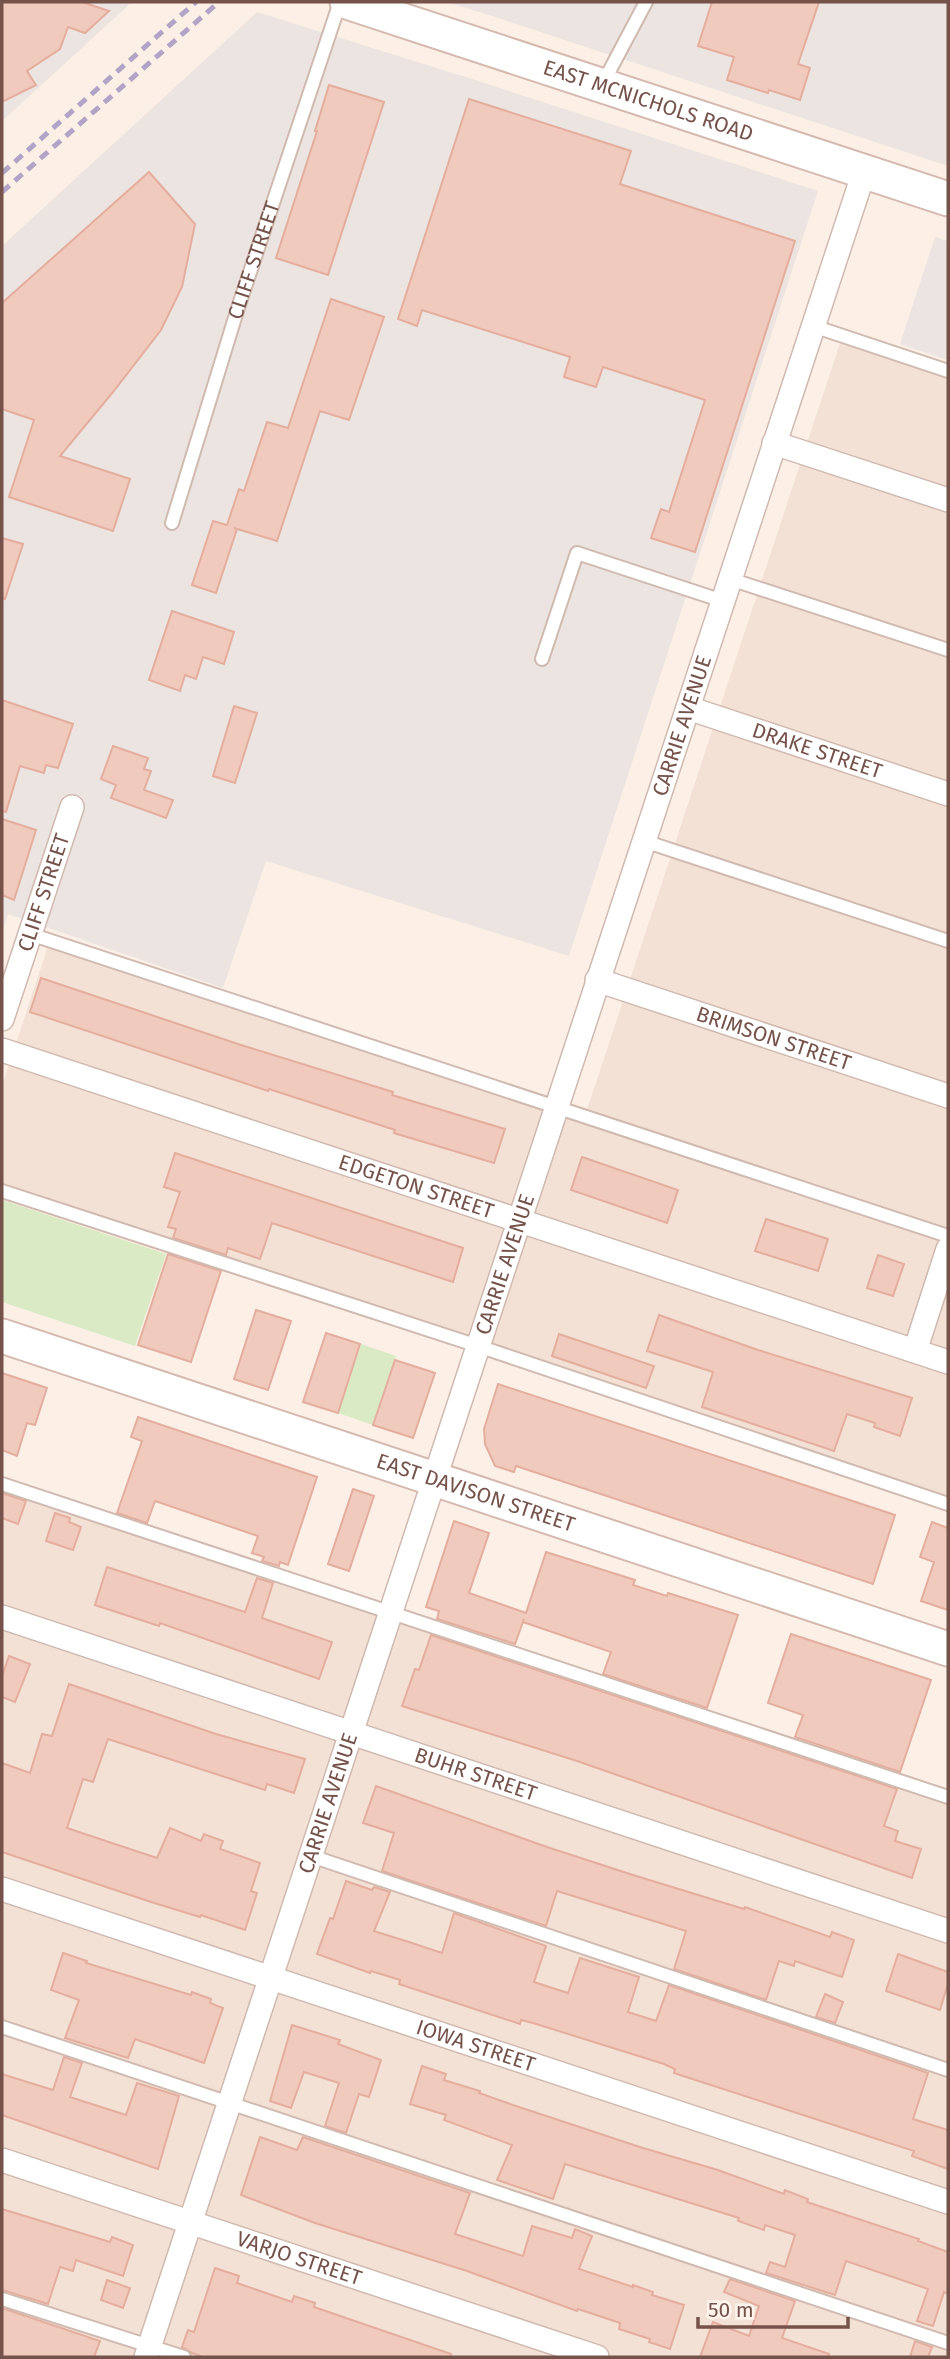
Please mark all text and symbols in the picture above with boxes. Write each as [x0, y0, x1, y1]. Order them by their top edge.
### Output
street label: EAST MCNICHOLS ROAD [540, 54, 757, 147]
street label: CLIFF STREET [222, 198, 286, 322]
street label: CARRIE AVENUE [647, 652, 717, 799]
street label: DRAKE STREET [749, 717, 886, 784]
street label: CLIFF STREET [12, 830, 75, 955]
street label: BRIMSON STREET [693, 1001, 855, 1076]
street label: EDGETON STREET [335, 1149, 497, 1224]
street label: CARRIE AVENUE [470, 1191, 540, 1338]
street label: EAST DAVISON STREET [373, 1448, 578, 1538]
street label: CARRIE AVENUE [293, 1730, 363, 1877]
street label: BUHR STREET [411, 1742, 540, 1807]
street label: IOWA STREET [413, 2014, 539, 2078]
street label: VARJO STREET [233, 2226, 365, 2291]
scale bar [698, 2286, 848, 2330]
text: 50 m [708, 2297, 754, 2323]

